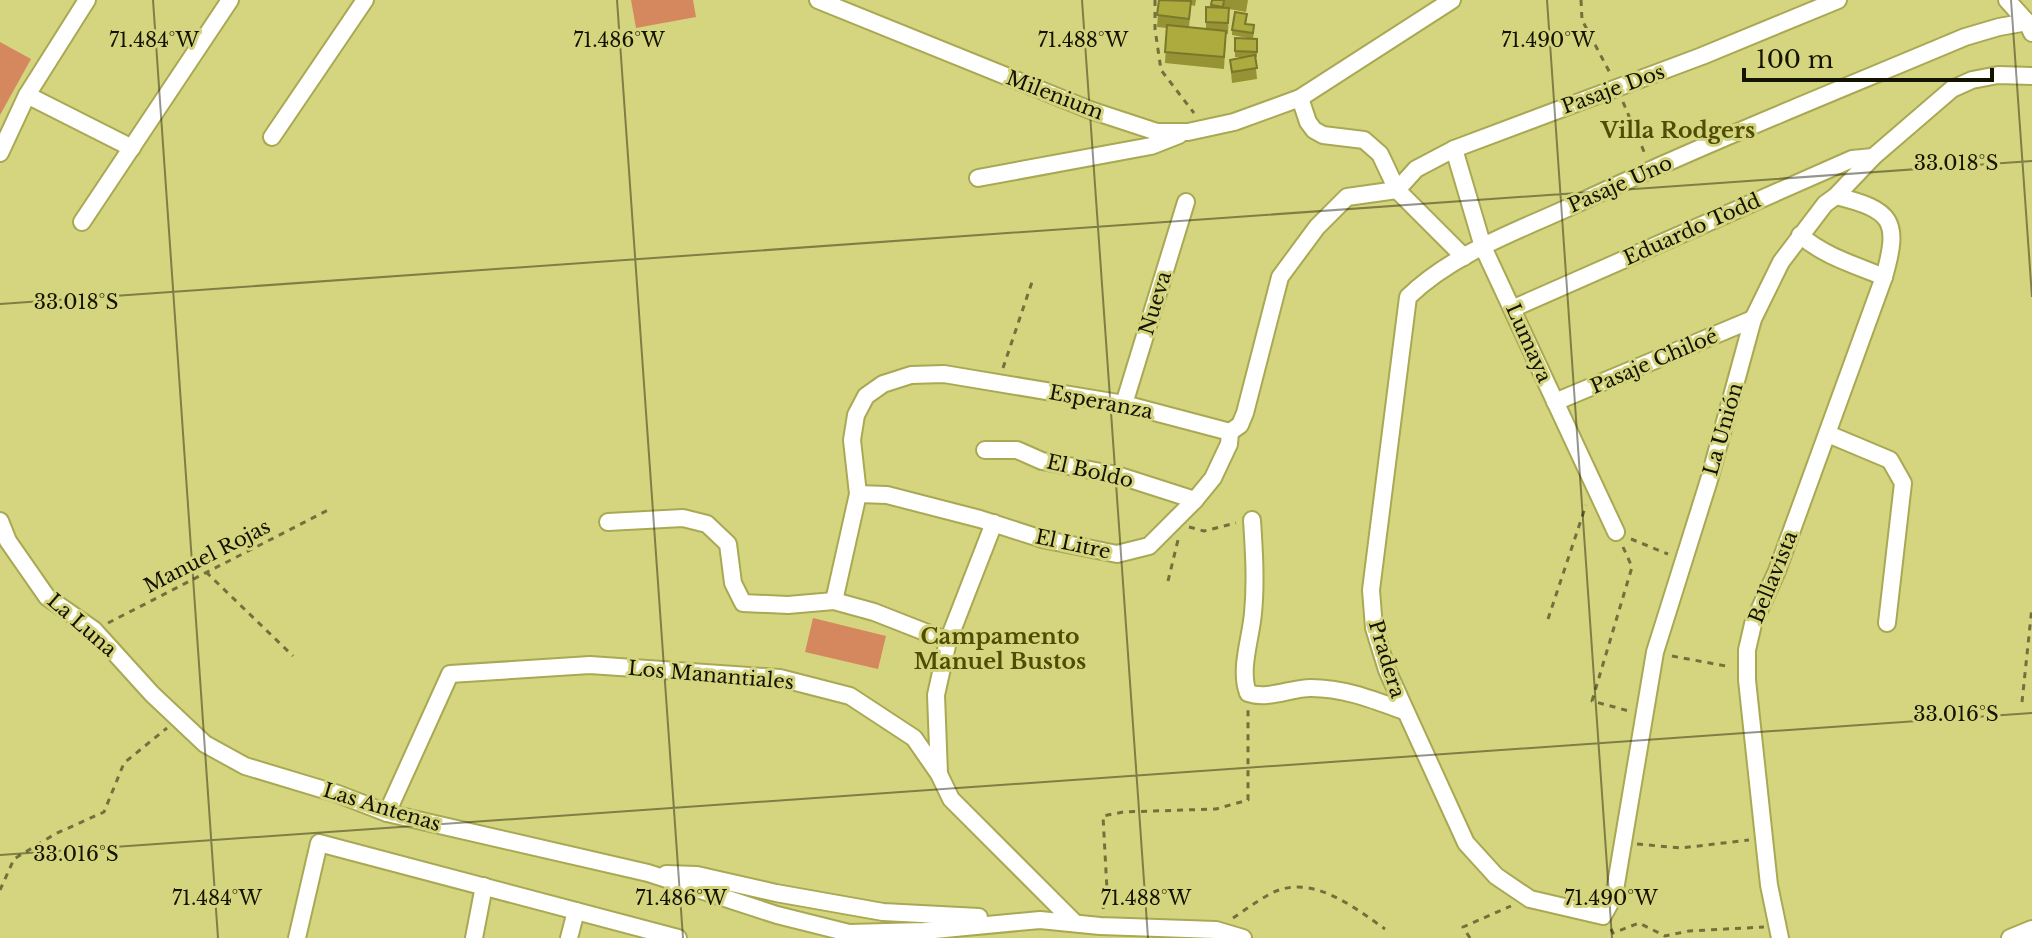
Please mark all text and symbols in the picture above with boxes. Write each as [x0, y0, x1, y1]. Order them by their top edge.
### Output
text: 71.484°W [109, 28, 199, 52]
text: 71.486°W [573, 28, 665, 52]
text: 71.488°W [1038, 28, 1129, 52]
text: 71.490°W [1501, 28, 1595, 52]
scale bar [1744, 32, 1992, 82]
text: 100 m [1756, 45, 1834, 74]
street label: Pasaje Dos [1558, 59, 1668, 119]
street label: Milenium [1003, 66, 1107, 125]
district label: Villa Rodgers [1600, 117, 1755, 144]
street label: Pasaje Uno [1564, 150, 1676, 218]
text: 33.018°S [1914, 151, 1998, 175]
street label: Eduardo Todd [1620, 188, 1764, 270]
street label: Nueva [1134, 267, 1176, 338]
text: 33.018°S [34, 290, 118, 314]
street label: Lumaya [1501, 300, 1557, 387]
street label: Pasaje Chiloé [1587, 323, 1721, 399]
street label: Esperanza [1047, 380, 1156, 424]
street label: La Unión [1698, 380, 1748, 478]
street label: El Boldo [1044, 449, 1136, 493]
street label: Manuel Rojas [140, 514, 274, 598]
street label: El Litre [1033, 524, 1113, 564]
street label: Bellavista [1744, 527, 1803, 627]
street label: La Luna [42, 588, 122, 662]
street label: Pradera [1364, 617, 1410, 702]
district label: Campamento Manuel Bustos [914, 623, 1086, 675]
street label: Los Manantiales [627, 656, 795, 694]
text: 33.016°S [1913, 702, 1999, 726]
street label: Las Antenas [320, 778, 444, 836]
text: 33.016°S [33, 842, 119, 866]
text: 71.484°W [172, 886, 262, 910]
text: 71.486°W [635, 886, 727, 910]
text: 71.488°W [1101, 886, 1192, 910]
text: 71.490°W [1564, 886, 1658, 910]

